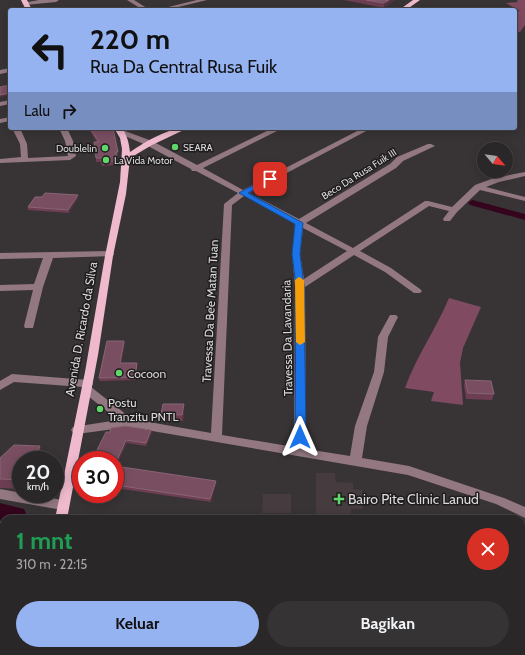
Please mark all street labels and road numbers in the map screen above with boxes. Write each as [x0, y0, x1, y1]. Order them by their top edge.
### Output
street label: Beco Da Rusa Fuik III [319, 146, 399, 202]
street label: Travessa Da Be’e Matan Tuan [199, 239, 221, 383]
street label: Avenida D. Ricardo da Silva [62, 260, 100, 398]
street label: Travessa Da Lavandaria [278, 279, 296, 396]

